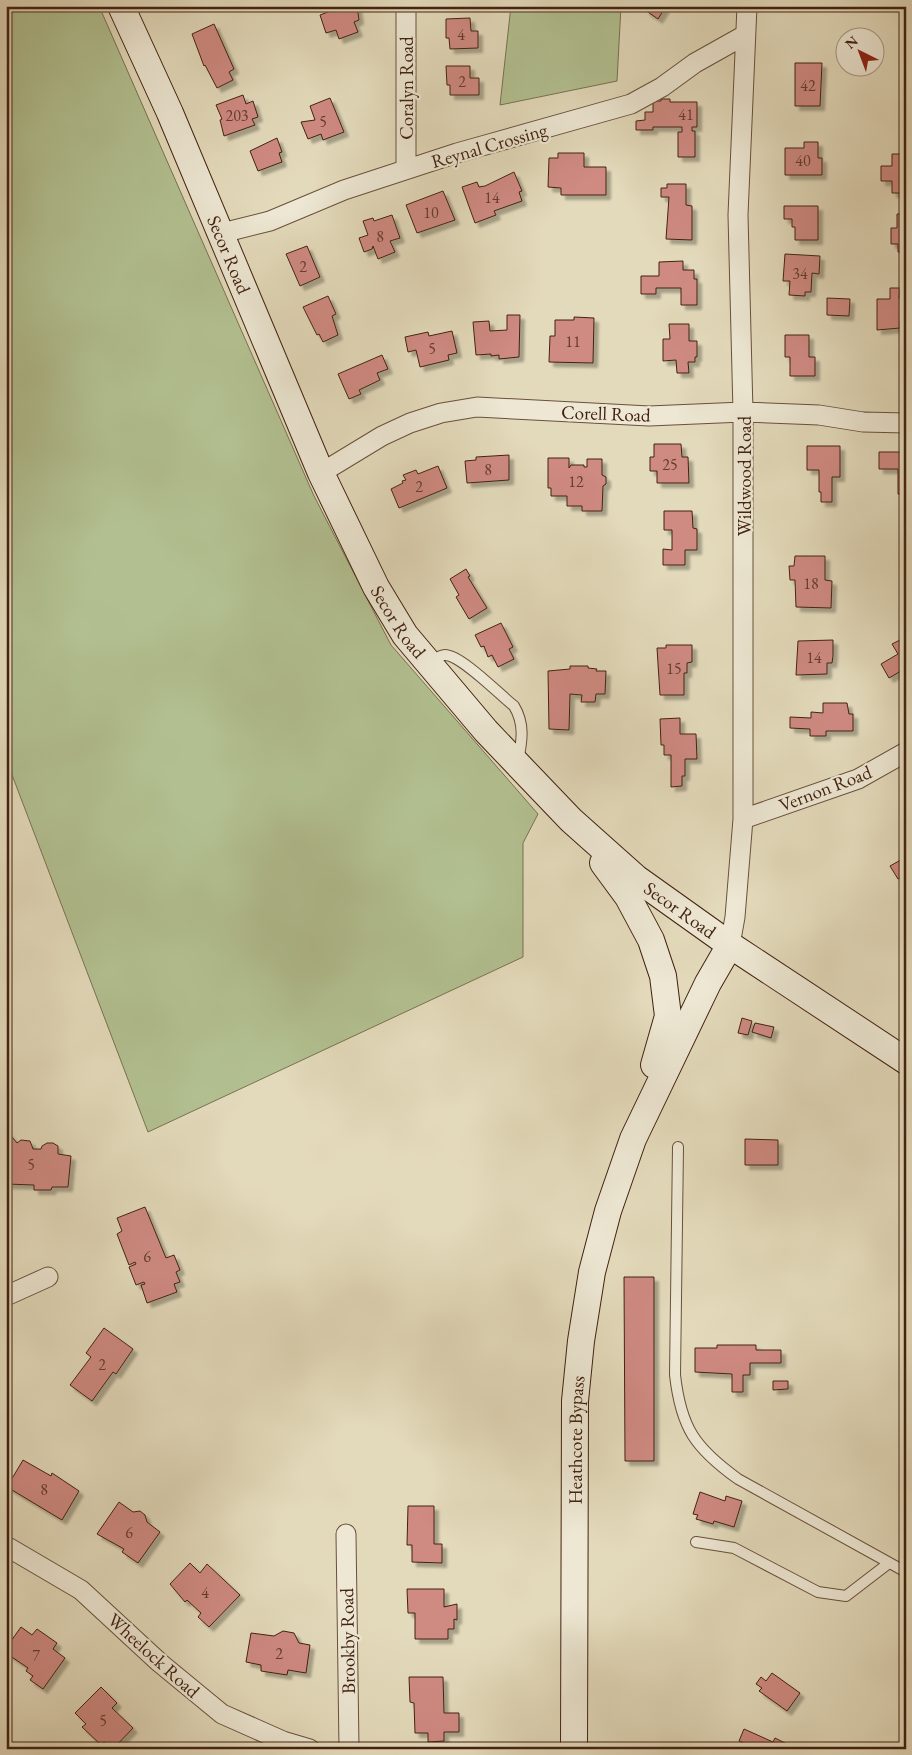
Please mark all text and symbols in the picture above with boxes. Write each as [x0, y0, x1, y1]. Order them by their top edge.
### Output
house number: 4 [457, 24, 465, 45]
north arrow [834, 28, 884, 78]
text: N [841, 31, 862, 53]
street label: Coralyn Road [394, 36, 419, 140]
house number: 2 [458, 71, 466, 92]
house number: 42 [800, 75, 816, 96]
house number: 41 [678, 104, 694, 125]
house number: 203 [225, 105, 249, 126]
house number: 5 [319, 111, 327, 132]
street label: Reynal Crossing [428, 117, 551, 174]
house number: 40 [795, 150, 811, 171]
house number: 14 [484, 187, 500, 208]
house number: 10 [423, 202, 439, 223]
street label: Secor Road [201, 212, 257, 298]
house number: 8 [376, 226, 384, 247]
house number: 2 [299, 256, 307, 277]
house number: 34 [792, 263, 808, 284]
house number: 11 [565, 331, 581, 352]
house number: 5 [428, 338, 436, 359]
street label: Corell Road [561, 399, 651, 428]
street label: Wildwood Road [732, 415, 757, 536]
house number: 25 [662, 454, 678, 475]
house number: 8 [484, 459, 492, 480]
house number: 12 [568, 471, 584, 492]
house number: 2 [415, 476, 423, 497]
house number: 18 [803, 573, 819, 594]
street label: Secor Road [365, 581, 432, 664]
house number: 14 [806, 647, 822, 668]
house number: 15 [666, 658, 682, 679]
street label: Vernon Road [775, 759, 876, 818]
street label: Secor Road [639, 876, 721, 944]
house number: 5 [27, 1154, 35, 1175]
house number: 6 [143, 1246, 151, 1267]
house number: 2 [98, 1354, 106, 1375]
street label: Heathcote Bypass [563, 1374, 590, 1505]
house number: 8 [40, 1479, 48, 1500]
house number: 6 [125, 1522, 133, 1543]
house number: 4 [201, 1582, 209, 1603]
street label: Brookby Road [334, 1587, 361, 1694]
street label: Wheelock Road [102, 1607, 205, 1704]
house number: 2 [275, 1643, 283, 1664]
house number: 7 [32, 1645, 40, 1666]
house number: 5 [99, 1710, 107, 1731]

